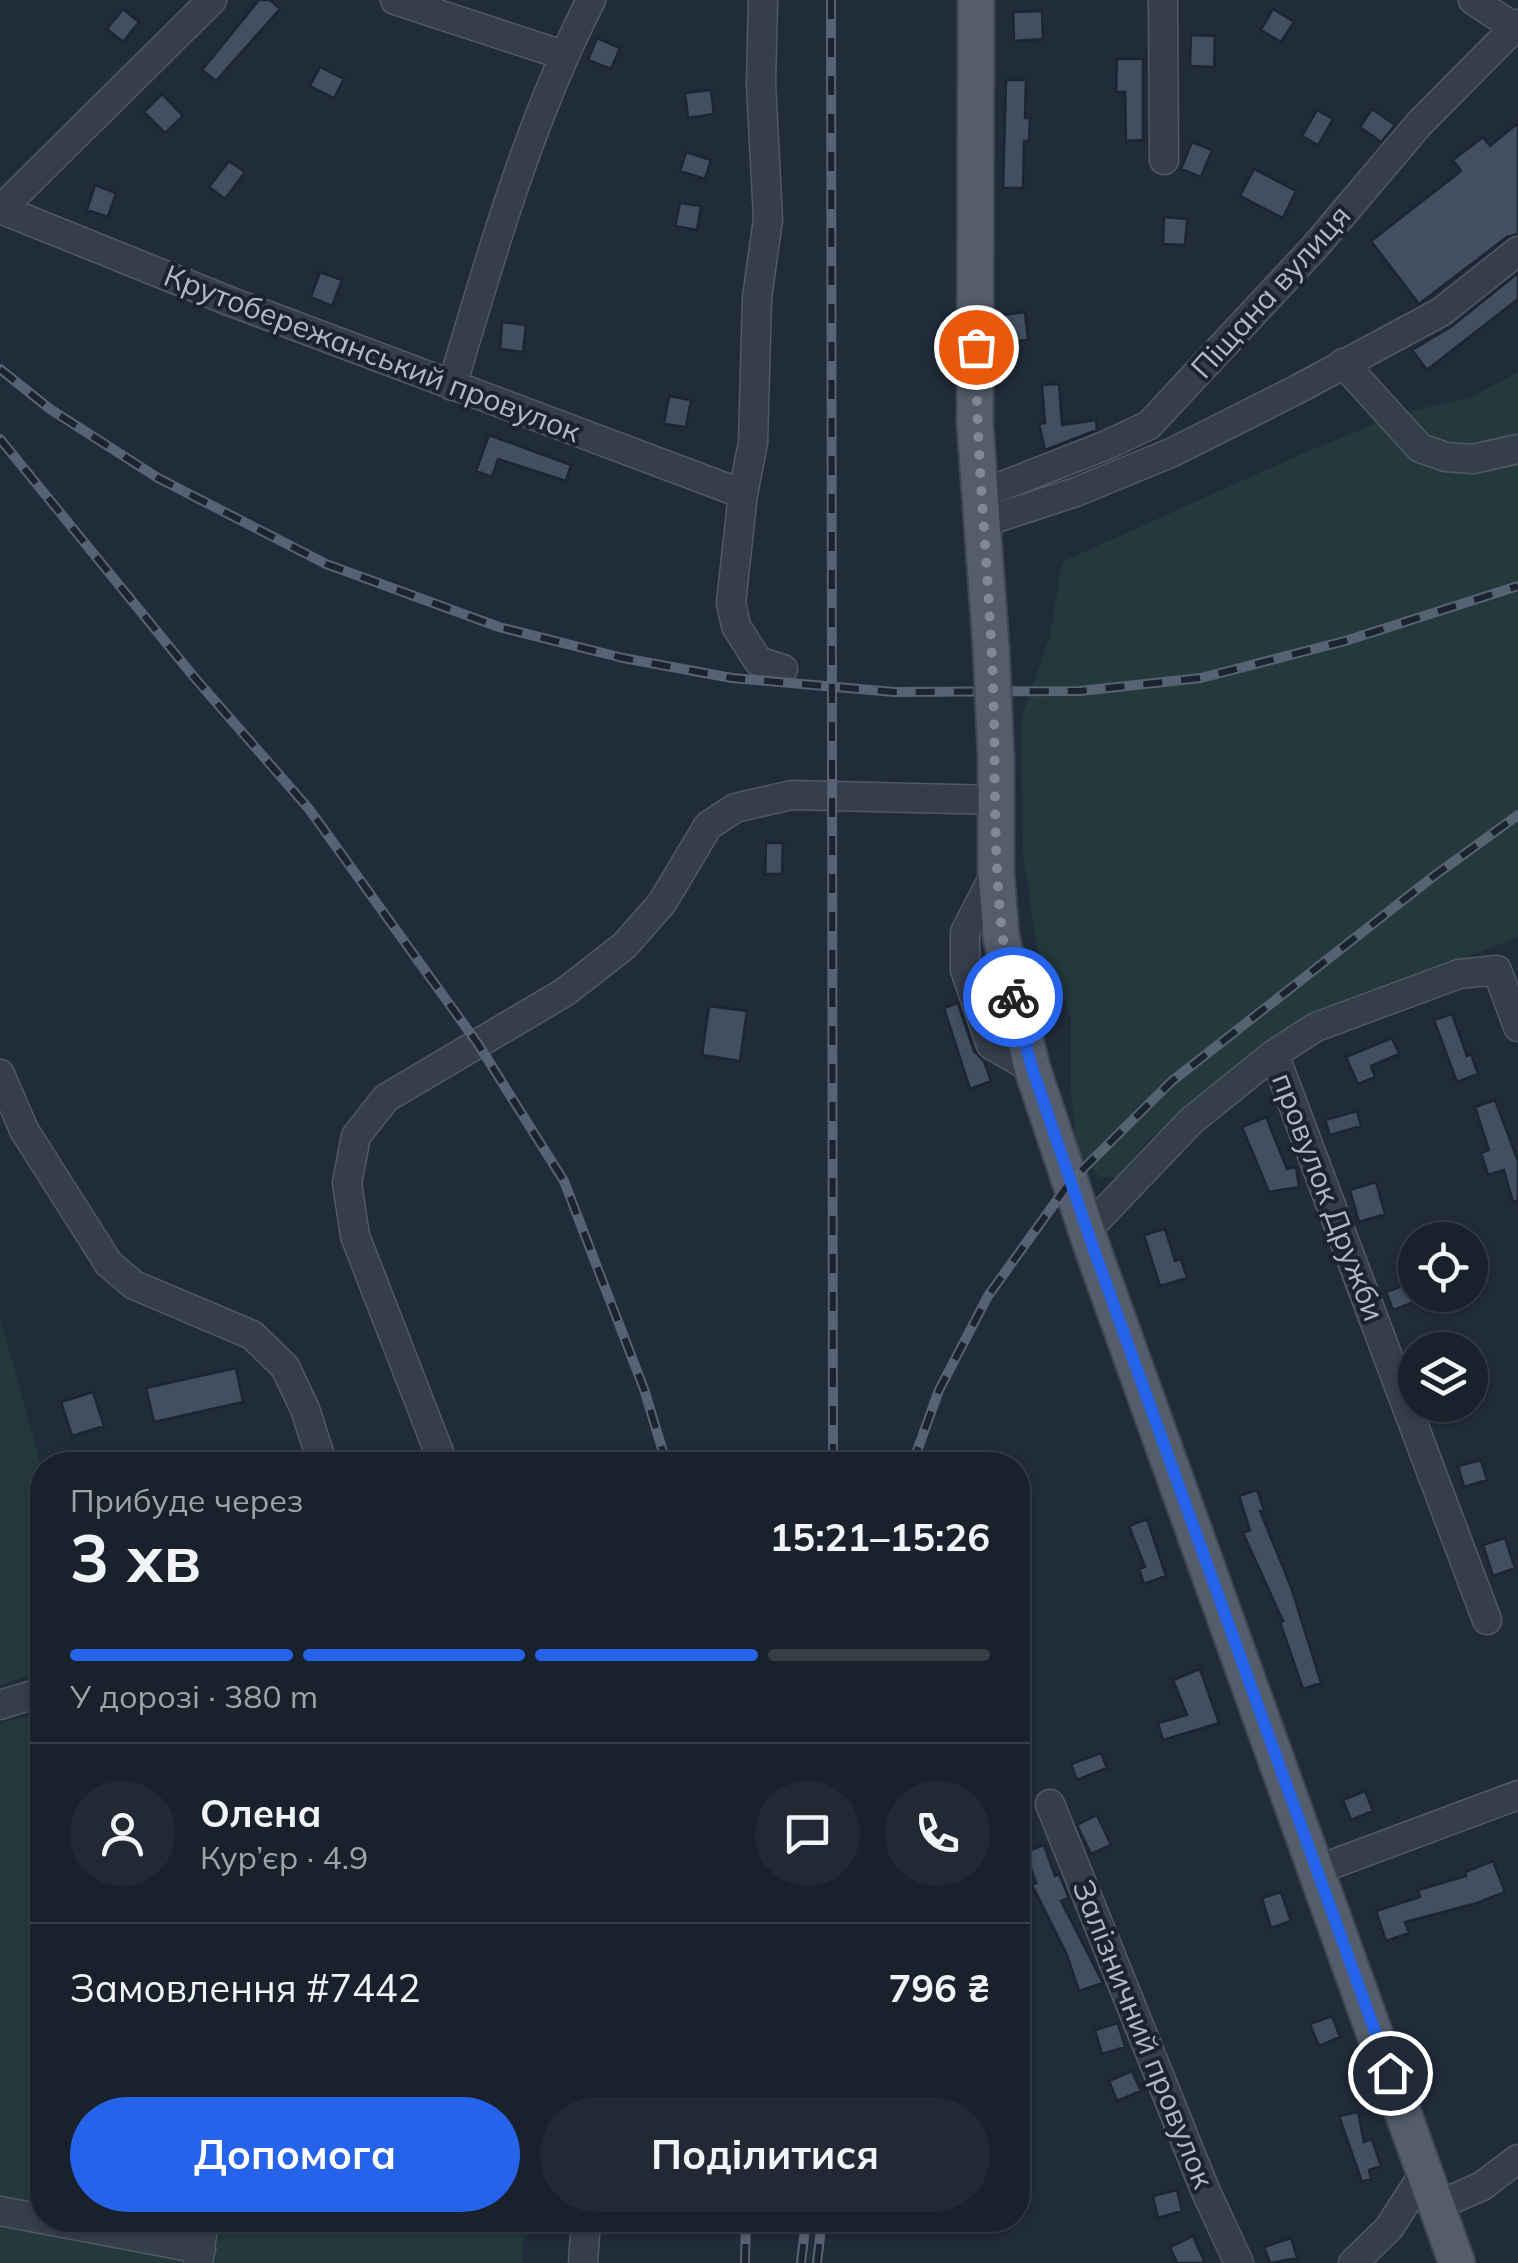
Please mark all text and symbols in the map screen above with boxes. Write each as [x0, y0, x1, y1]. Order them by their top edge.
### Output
street label: Піщана вулиця [1182, 197, 1358, 386]
street label: Крутобережанський провулок [159, 256, 587, 450]
pin [934, 305, 1019, 390]
icon: bag [949, 320, 1004, 375]
courier [963, 947, 1063, 1047]
icon: bike [986, 970, 1041, 1025]
street label: провулок Дружби [1264, 1067, 1394, 1326]
map controls [1398, 1222, 1488, 1422]
button: locate [1398, 1222, 1488, 1312]
button: layers [1398, 1332, 1488, 1422]
text: Прибуде через [70, 1480, 303, 1520]
text: 15:21–15:26 [770, 1513, 990, 1561]
text: 3 хв [70, 1517, 201, 1598]
text: У дорозі · 380 m [70, 1676, 318, 1716]
button: person [70, 1781, 175, 1886]
button: chat [755, 1781, 860, 1886]
button: phone [885, 1781, 990, 1886]
text: Олена [200, 1789, 322, 1837]
text: Кур’єр · 4.9 [200, 1837, 368, 1877]
street label: Залізничний провулок [1065, 1874, 1224, 2194]
text: Замовлення #7442 [70, 1964, 420, 2012]
text: 796 ₴ [888, 1964, 990, 2012]
pin [1348, 2031, 1433, 2116]
icon: home [1363, 2046, 1418, 2101]
button: Допомога [70, 2097, 520, 2212]
button: Поділитися [540, 2097, 990, 2212]

